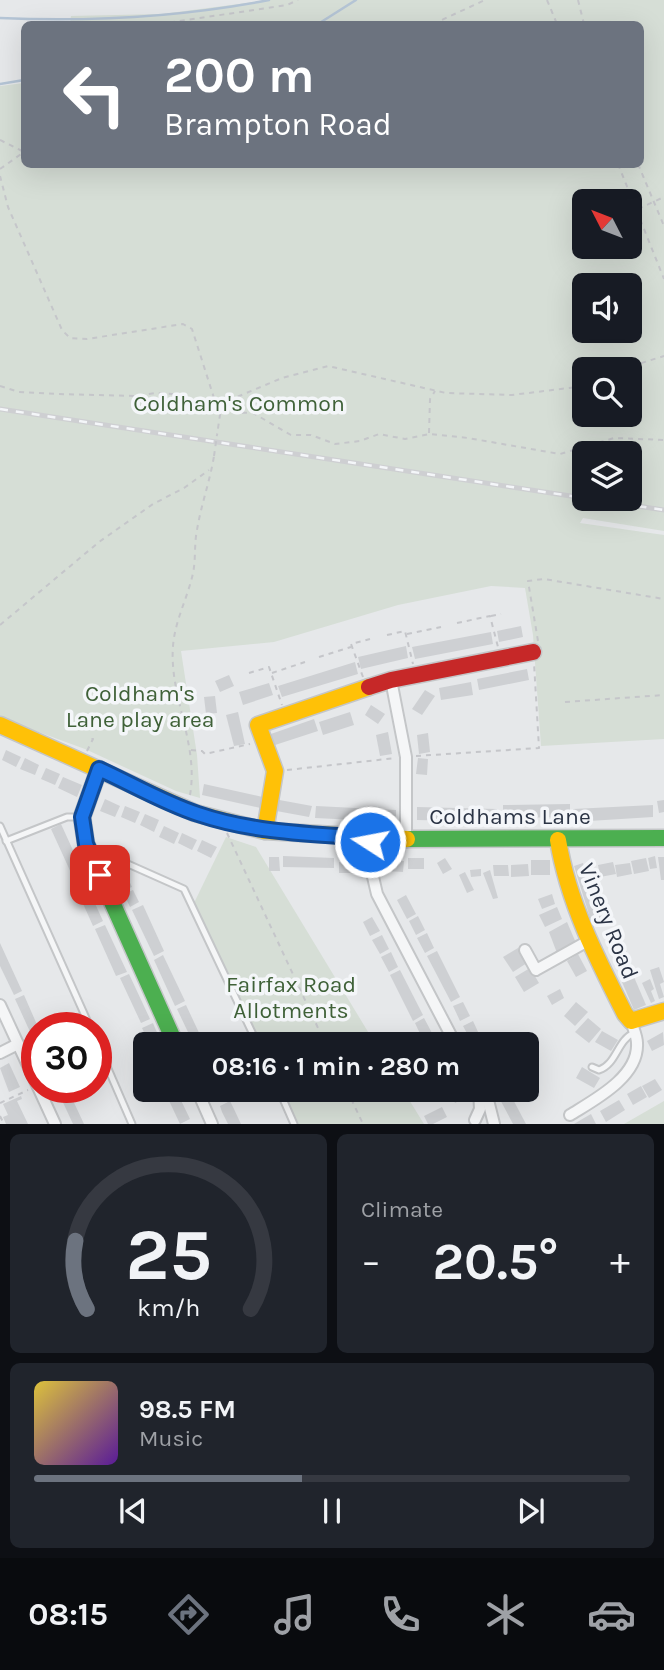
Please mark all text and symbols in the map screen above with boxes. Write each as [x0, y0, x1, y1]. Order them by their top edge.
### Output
text: 200 m [164, 47, 315, 104]
icon: left [49, 49, 140, 140]
text: Brampton Road [164, 106, 392, 143]
north arrow [572, 189, 642, 259]
map controls [572, 189, 642, 511]
button: sound [572, 273, 642, 343]
button: search [572, 357, 642, 427]
park label: Coldham's Common [133, 390, 345, 417]
button: layers [572, 441, 642, 511]
park label: Coldham's Lane play area [66, 680, 214, 733]
street label: Coldhams Lane [429, 803, 591, 830]
position arrow [333, 805, 407, 879]
pin [70, 845, 130, 905]
icon: arrive [81, 856, 119, 894]
street label: Vinery Road [573, 859, 644, 983]
park label: Fairfax Road Allotments [226, 971, 356, 1024]
speed limit sign: 30 [21, 1012, 112, 1103]
text: 08:16 · 1 min · 280 m [212, 1051, 460, 1082]
text: Climate [361, 1196, 443, 1223]
text: 25 [125, 1213, 212, 1298]
text: 20.5° [433, 1231, 559, 1292]
text: − [361, 1239, 381, 1284]
text: + [610, 1239, 630, 1284]
text: km/h [137, 1293, 200, 1322]
text: 98.5 FM [139, 1394, 236, 1425]
text: Music [139, 1425, 203, 1452]
icon: previous [114, 1492, 152, 1530]
icon: pause [313, 1492, 351, 1530]
icon: next [512, 1492, 550, 1530]
icon: directions [164, 1590, 213, 1639]
icon: music [270, 1590, 319, 1639]
icon: phone [376, 1590, 425, 1639]
icon: climate [481, 1590, 530, 1639]
icon: car [587, 1590, 636, 1639]
text: 08:15 [28, 1596, 108, 1633]

